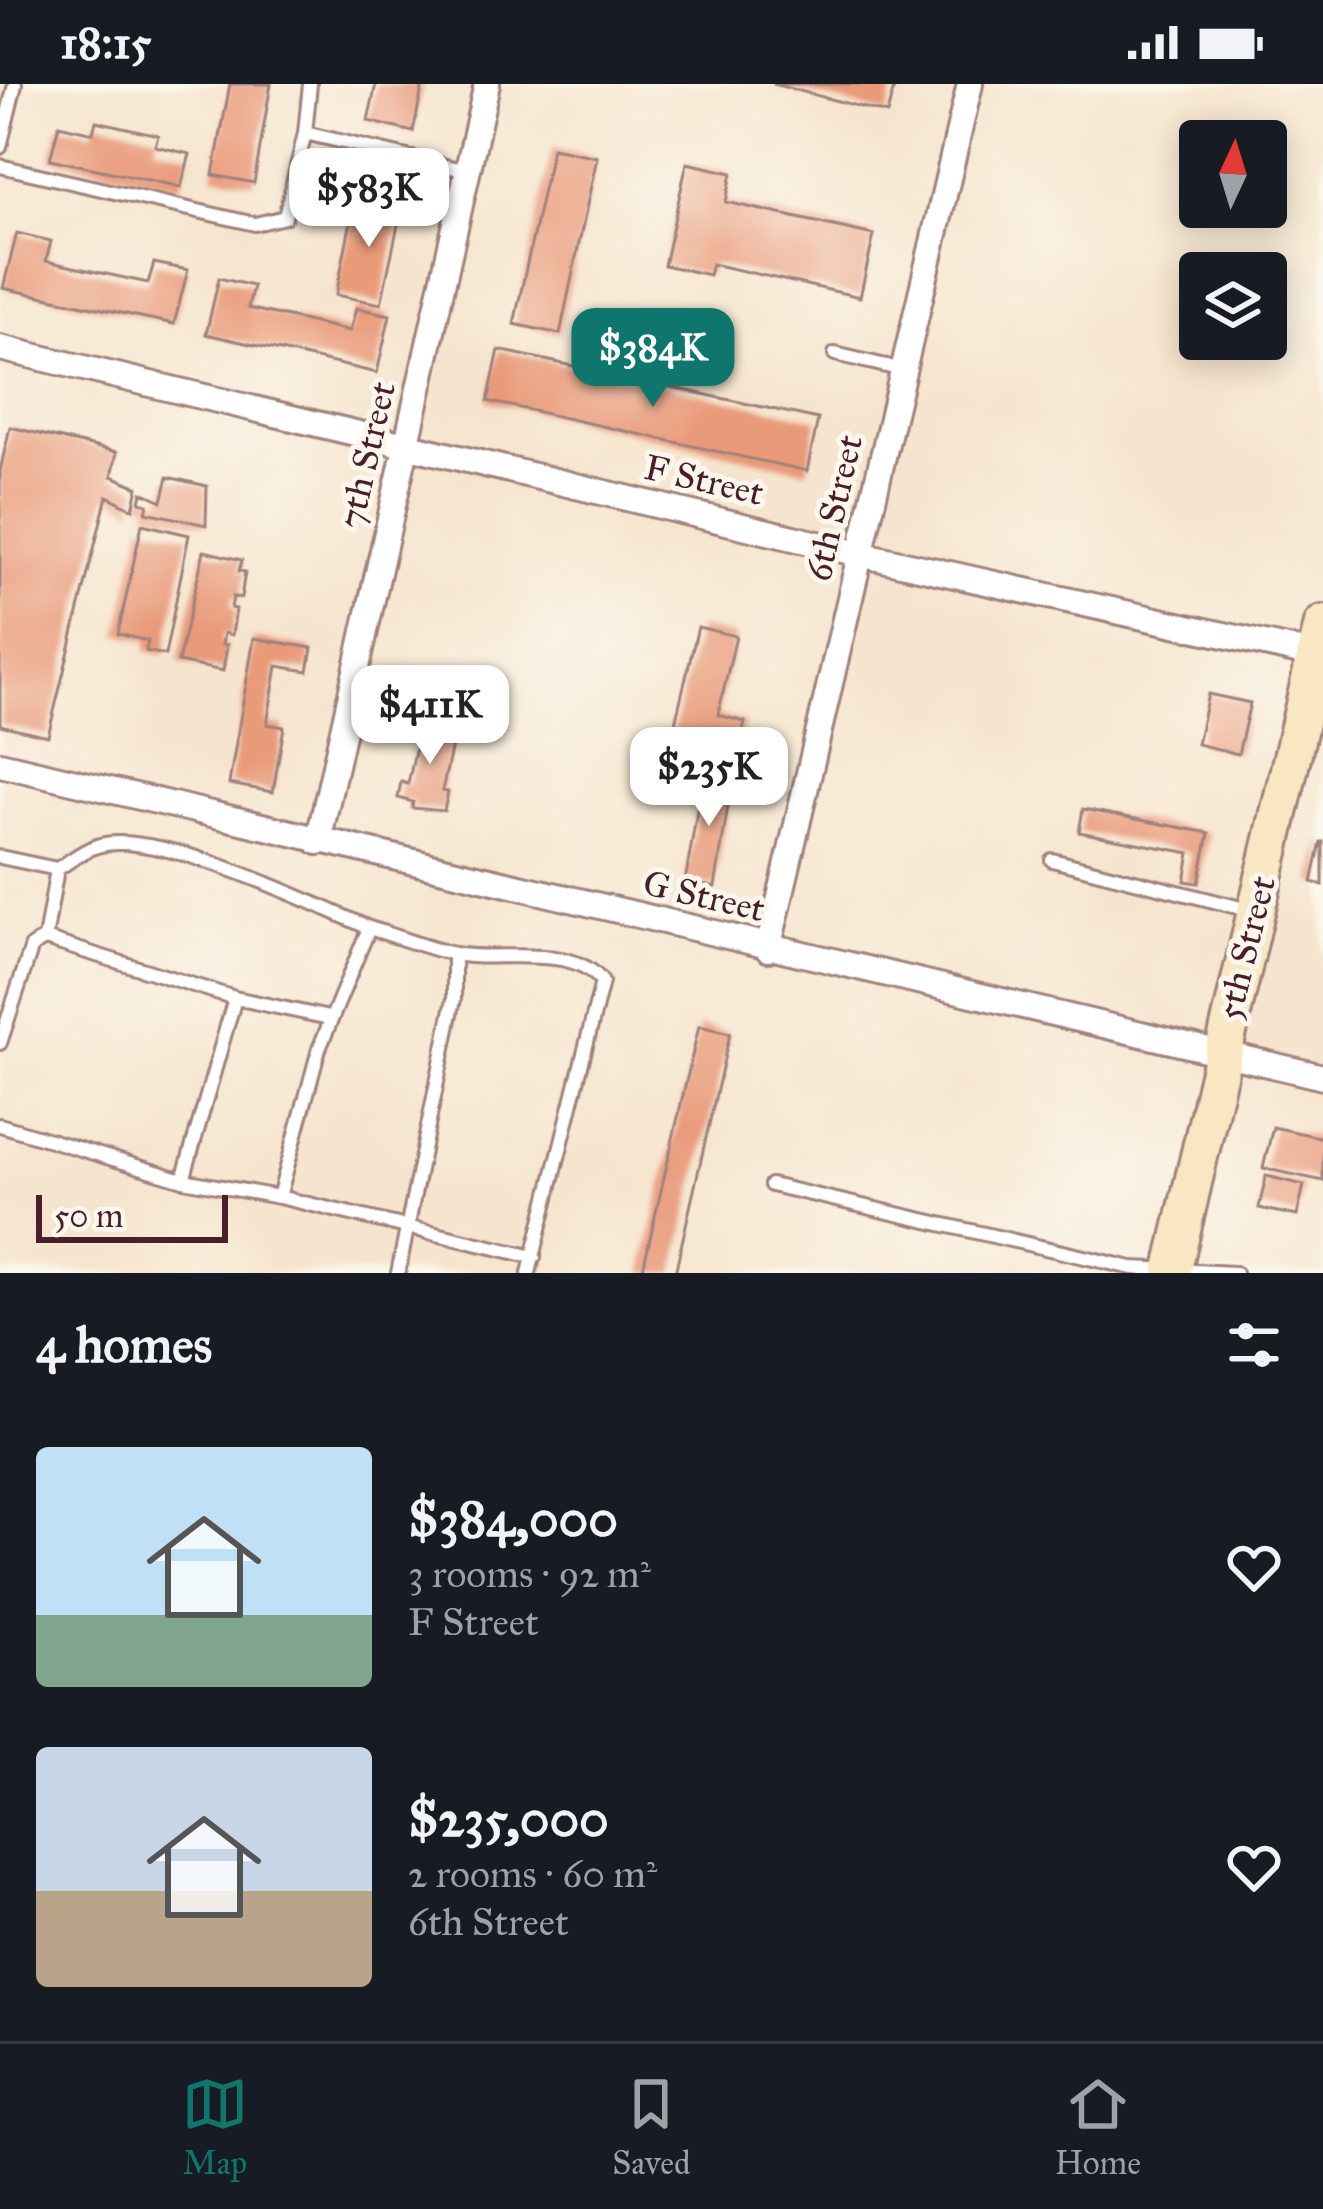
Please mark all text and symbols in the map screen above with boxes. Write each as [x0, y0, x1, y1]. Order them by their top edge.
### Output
text: 18:15 [60, 15, 151, 70]
north arrow [1179, 120, 1287, 228]
map controls [1179, 120, 1287, 360]
pin: $583K [285, 148, 453, 250]
text: $583K [316, 163, 422, 211]
button: layers [1179, 252, 1287, 360]
pin: $384K [569, 308, 737, 410]
text: $384K [598, 323, 708, 371]
street label: 7th Street [329, 377, 405, 533]
street label: 6th Street [796, 431, 872, 585]
street label: F Street [640, 445, 768, 515]
pin: $411K [346, 665, 514, 767]
text: $411K [378, 680, 482, 728]
pin: $235K [625, 727, 793, 829]
text: $235K [657, 742, 761, 790]
street label: G Street [639, 861, 769, 931]
street label: 5th Street [1207, 871, 1285, 1024]
scale bar [36, 1189, 228, 1242]
text: 50 m [54, 1196, 123, 1236]
icon: filters [1221, 1312, 1287, 1378]
text: 4 homes [36, 1314, 212, 1376]
text: $384,000 [408, 1488, 618, 1550]
icon: home [132, 1495, 276, 1639]
icon: heart [1221, 1534, 1287, 1600]
text: 3 rooms · 92 m² [408, 1550, 651, 1598]
text: F Street [408, 1598, 539, 1646]
text: $235,000 [408, 1788, 609, 1850]
icon: home [132, 1795, 276, 1939]
icon: heart [1221, 1834, 1287, 1900]
text: 2 rooms · 60 m² [408, 1850, 657, 1898]
text: 6th Street [408, 1898, 569, 1946]
tab: Map [182, 2071, 248, 2183]
tab: Saved [612, 2071, 691, 2183]
tab: Home [1055, 2071, 1141, 2183]

